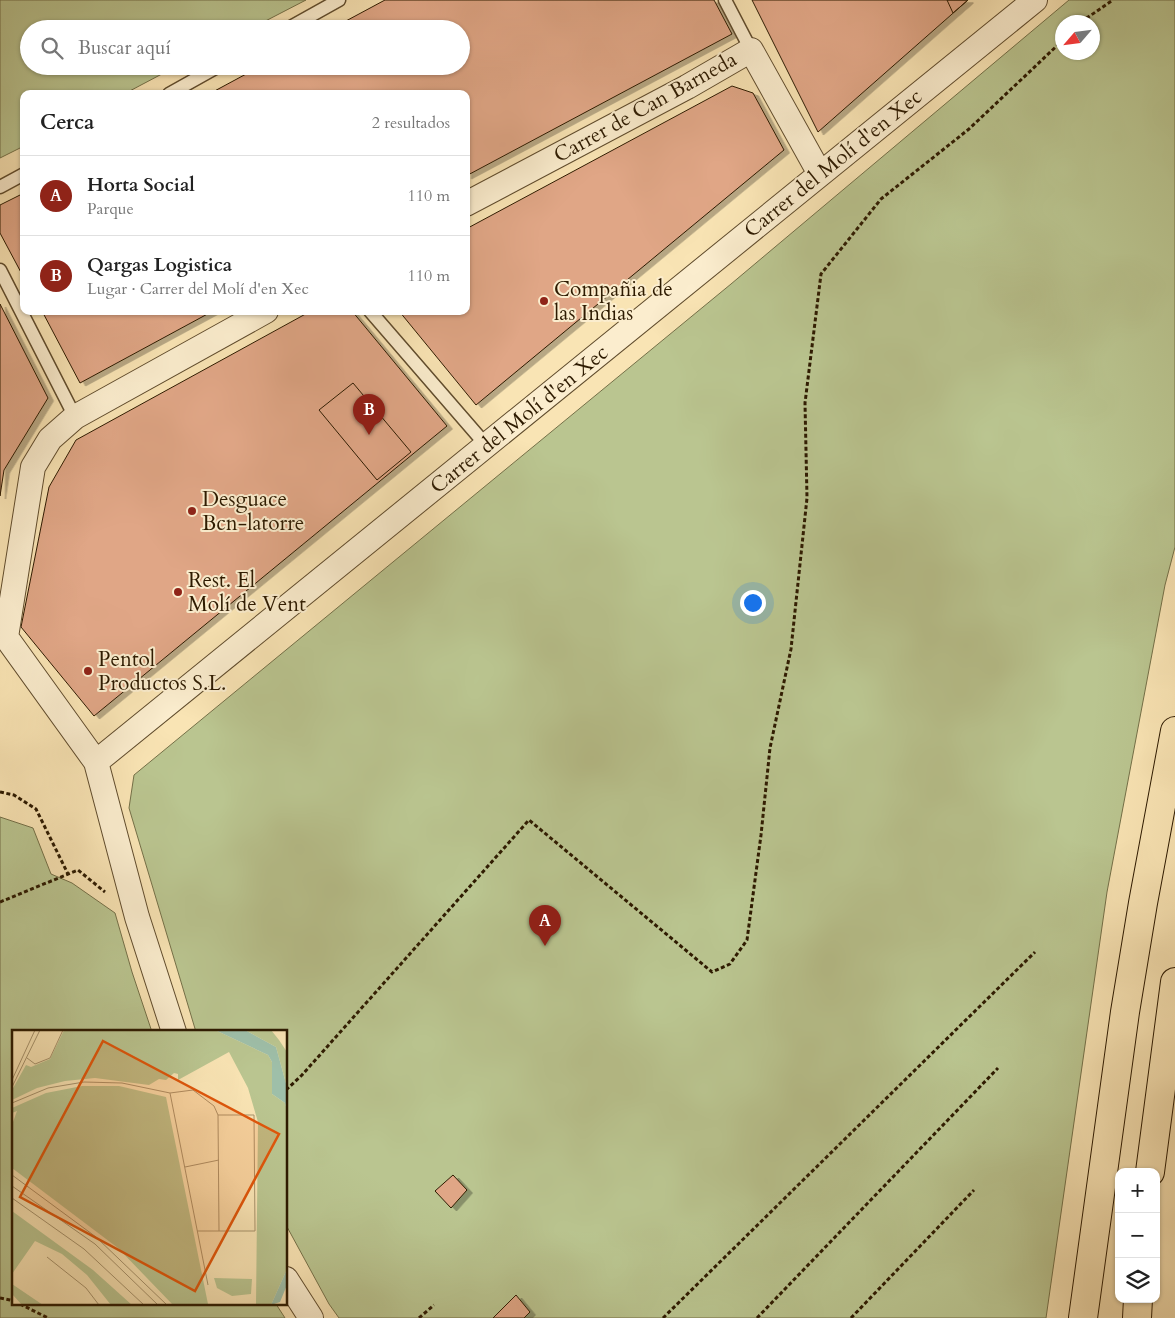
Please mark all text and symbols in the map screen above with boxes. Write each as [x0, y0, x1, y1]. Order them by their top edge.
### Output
north arrow [1055, 15, 1100, 60]
search box [20, 20, 470, 75]
icon: search [38, 34, 66, 62]
text: Buscar aquí [78, 35, 171, 61]
street label: Carrer de Can Barneda [549, 45, 742, 170]
street label: Carrer del Molí d'en Xec [738, 82, 929, 244]
text: Cerca [40, 108, 94, 137]
text: 2 resultados [372, 112, 450, 134]
text: Horta Social [87, 172, 195, 198]
text: A [50, 185, 62, 207]
text: 110 m [408, 185, 450, 207]
text: Parque [87, 198, 134, 220]
text: Qargas Logistica [87, 252, 232, 278]
text: B [50, 265, 62, 287]
text: 110 m [408, 265, 450, 287]
place label: Compañia de las Indias [554, 275, 673, 328]
text: Lugar · Carrer del Molí d'en Xec [87, 278, 309, 300]
marker: Compañia de las Indias [538, 295, 550, 307]
street label: Carrer del Molí d'en Xec [424, 338, 615, 500]
pin: B [353, 394, 385, 435]
place label: Desguace Bcn-latorre [202, 485, 304, 538]
marker: Desguace Bcn-latorre [186, 505, 198, 517]
place label: Rest. El Molí de Vent [188, 566, 306, 619]
marker: Rest. El Molí de Vent [172, 586, 184, 598]
your location [740, 590, 766, 616]
place label: Pentol Productos S.L. [98, 645, 226, 698]
marker: Pentol Productos S.L. [82, 665, 94, 677]
pin: A [529, 905, 561, 946]
inset map [12, 1030, 288, 1306]
map controls [1115, 1168, 1160, 1303]
button: + [1115, 1168, 1160, 1213]
button: − [1115, 1213, 1160, 1258]
button: layers [1115, 1258, 1160, 1303]

